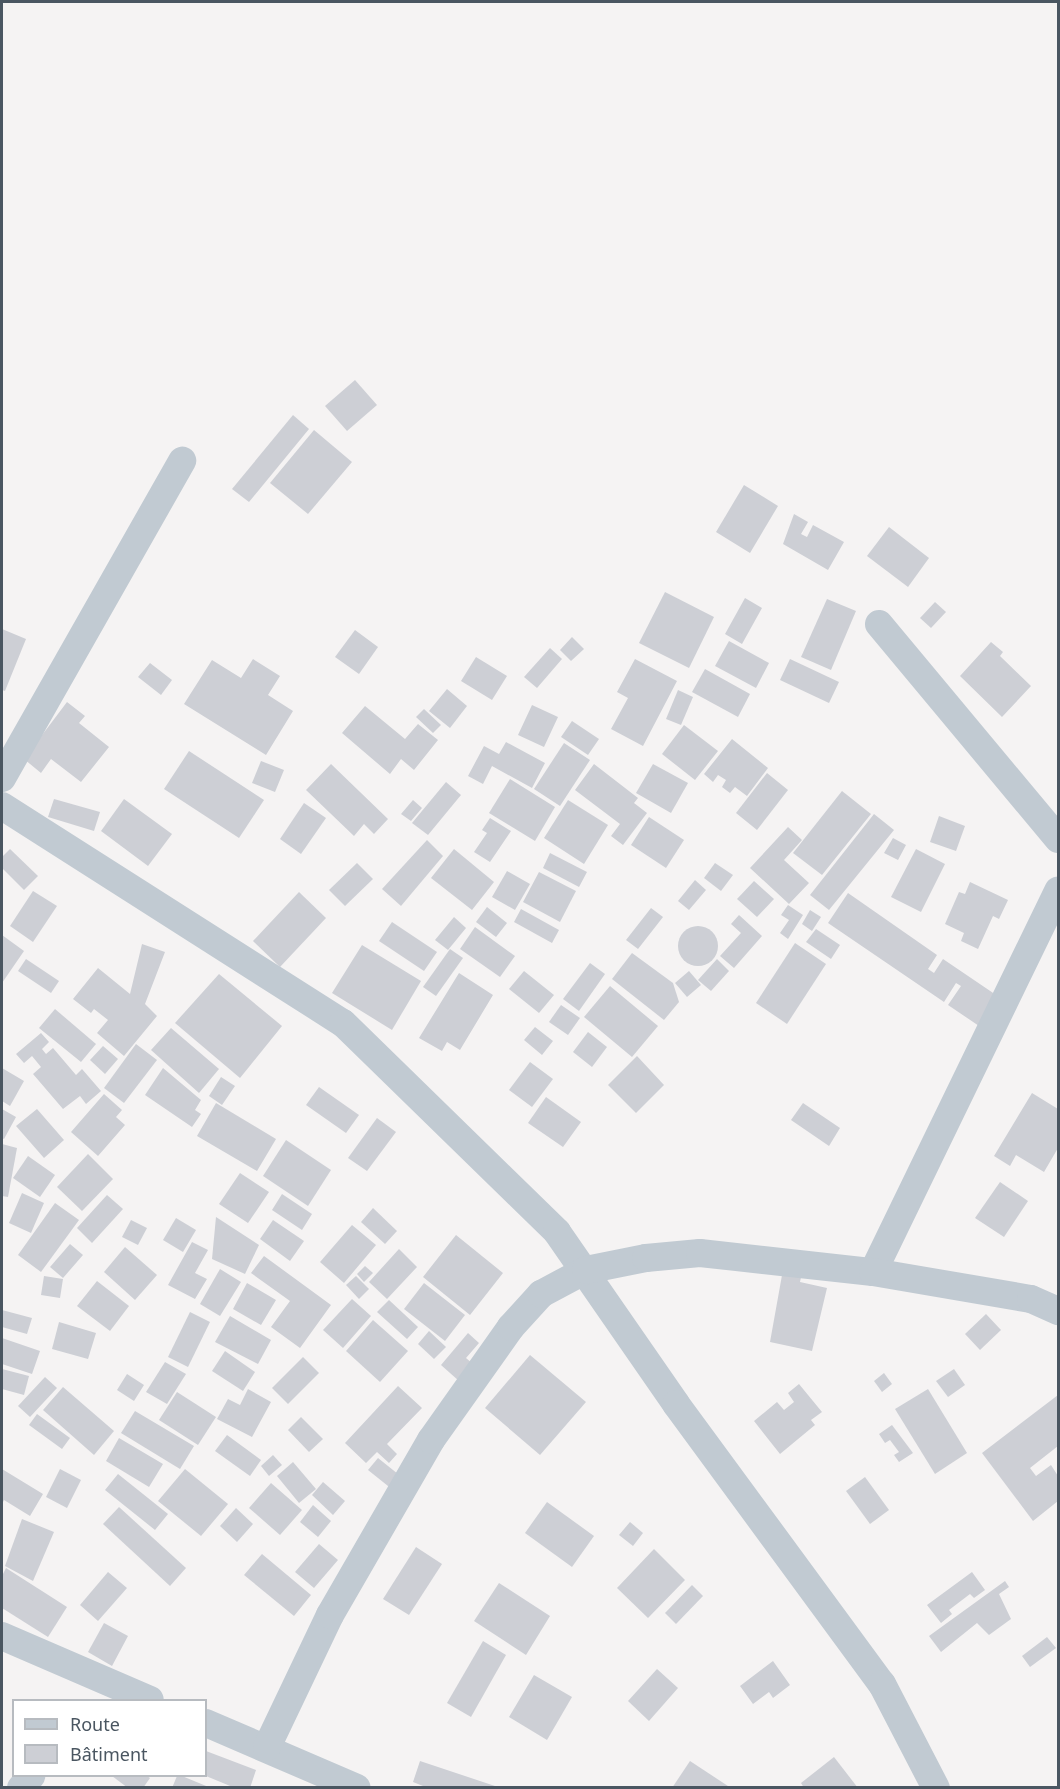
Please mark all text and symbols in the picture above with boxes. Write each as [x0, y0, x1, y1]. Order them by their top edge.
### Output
legend [12, 1699, 207, 1777]
text: Route [70, 1712, 120, 1736]
text: Bâtiment [70, 1742, 148, 1766]

